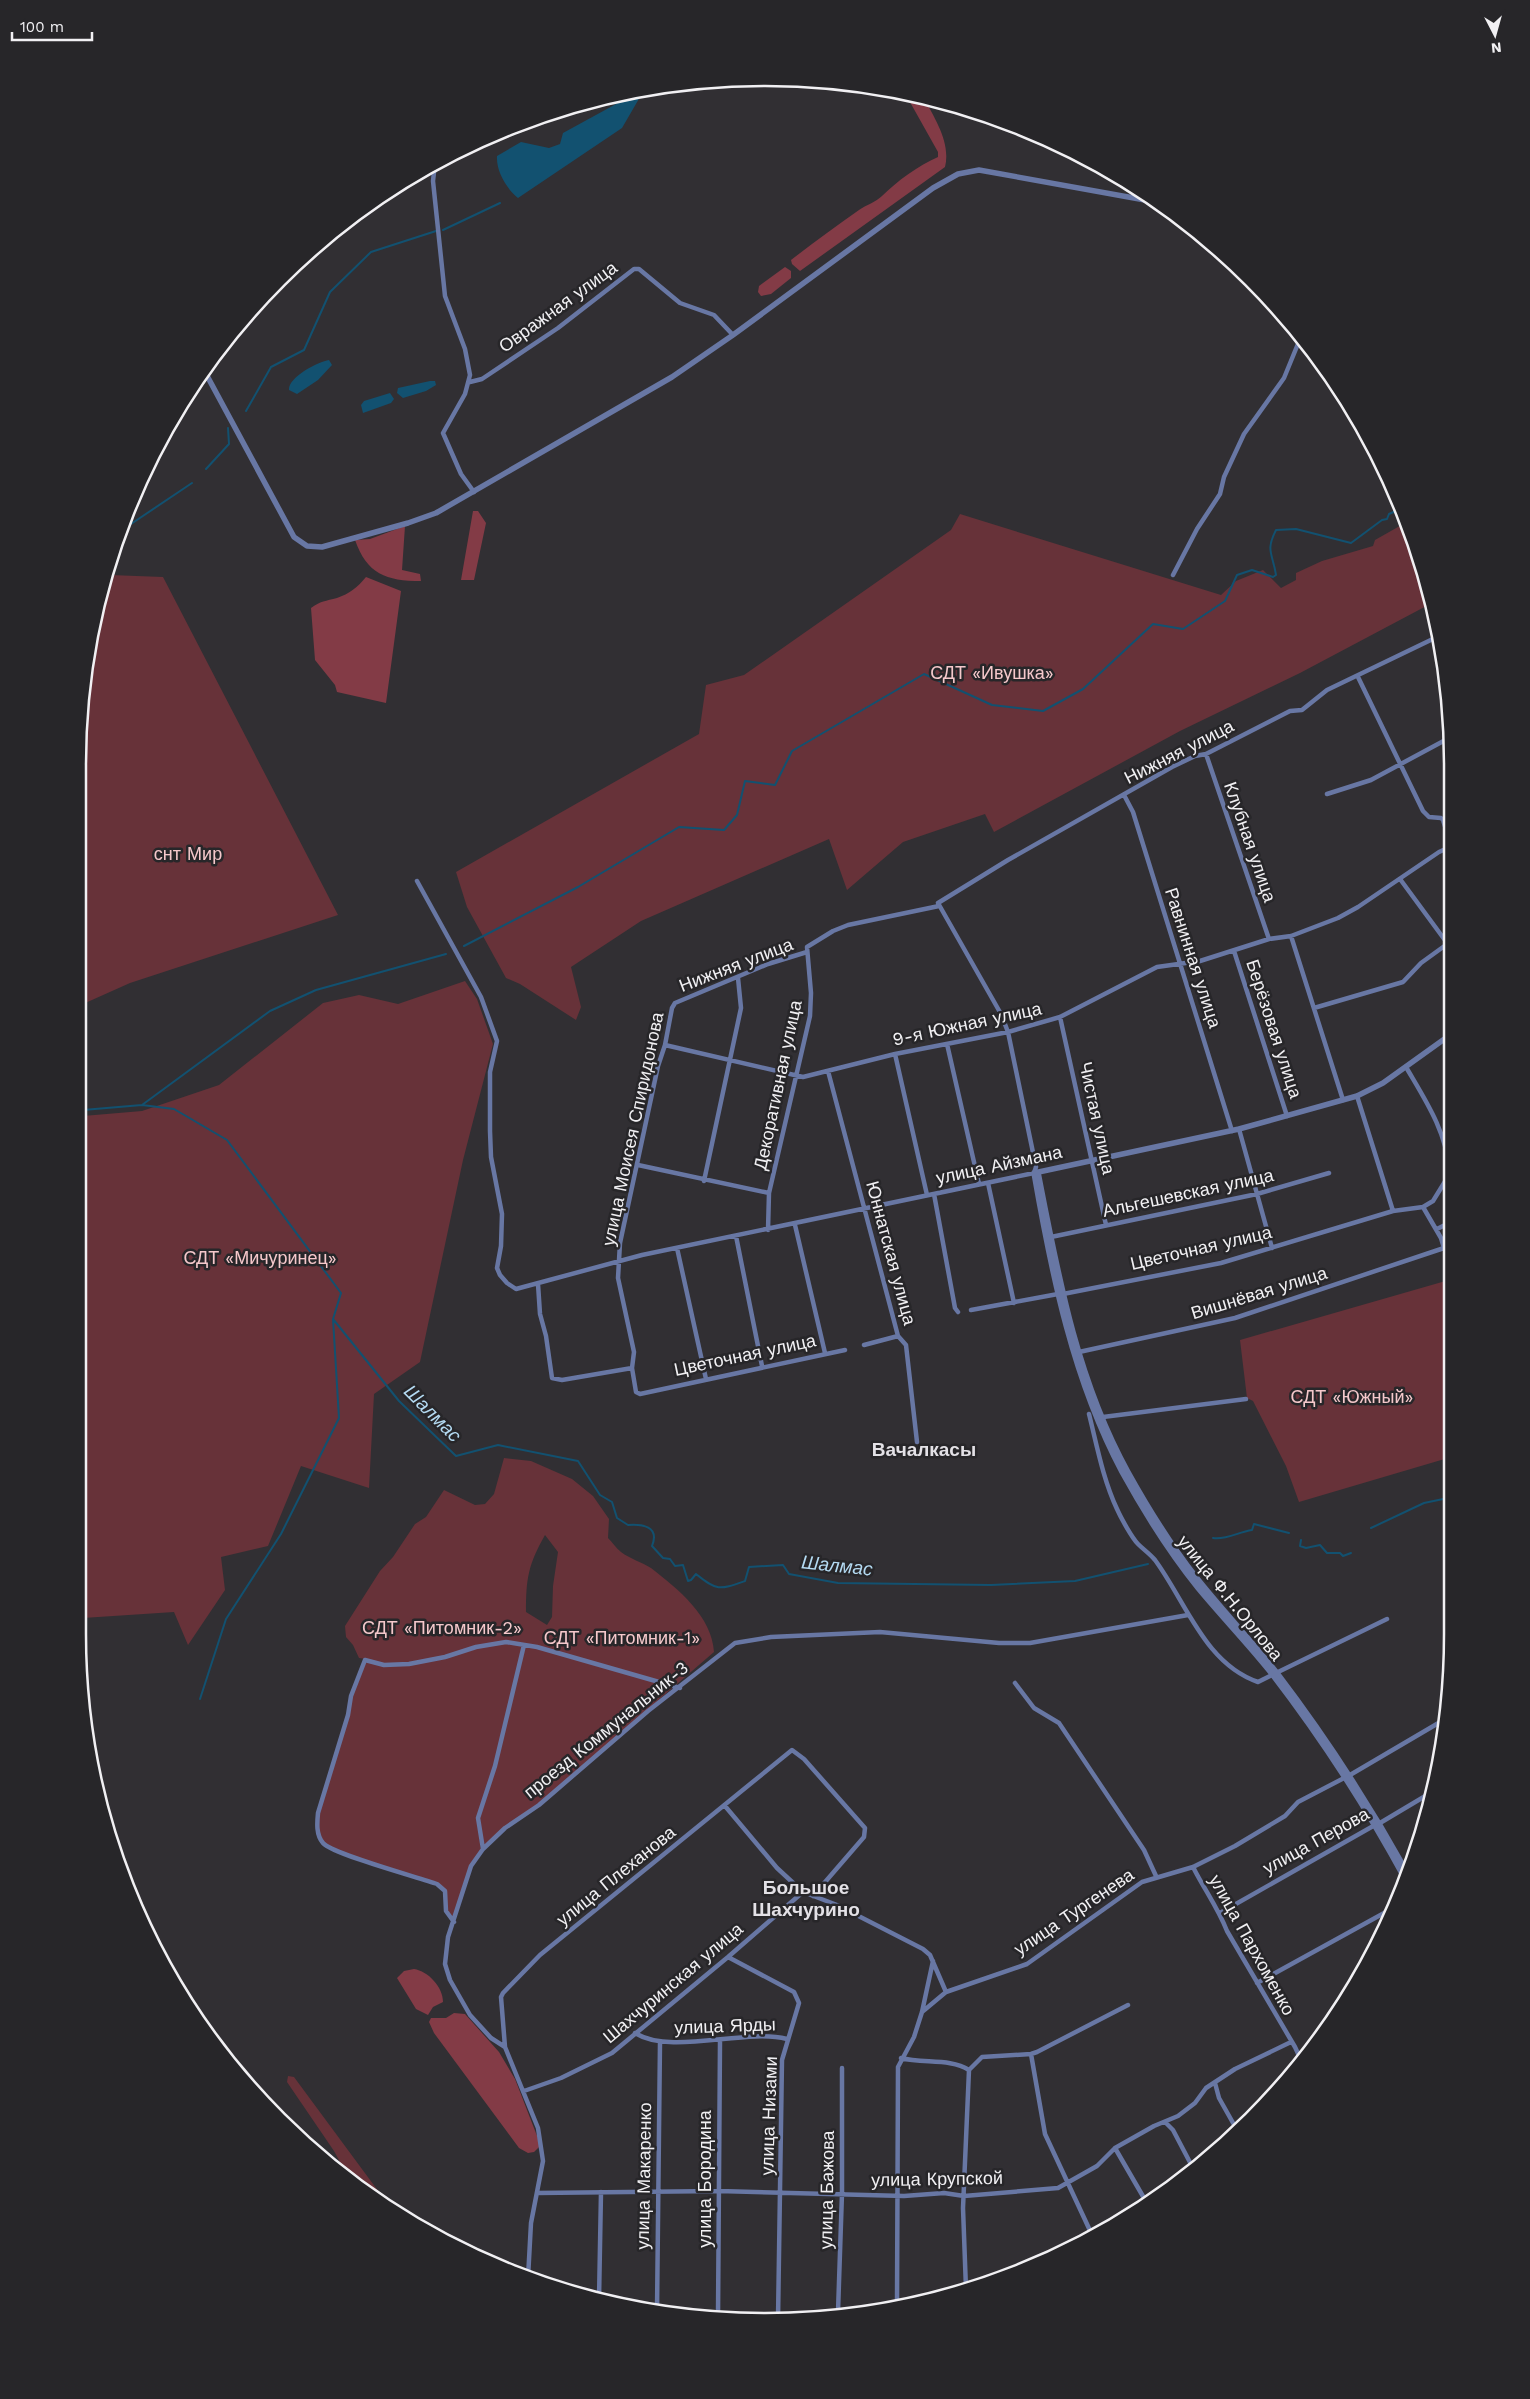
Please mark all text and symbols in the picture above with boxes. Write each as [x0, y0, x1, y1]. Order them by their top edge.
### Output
scale bar [12, 10, 92, 42]
north arrow [1470, 10, 1520, 60]
text: 100 m [20, 18, 64, 36]
text: N [1490, 39, 1502, 56]
street label: Овражная улица [495, 256, 622, 357]
park label: СДТ «Ивушка» [930, 662, 1054, 683]
street label: Нижняя улица [1120, 714, 1238, 788]
street label: Клубная улица [1220, 779, 1281, 906]
park label: снт Мир [154, 843, 222, 864]
street label: Равнинная улица [1161, 885, 1226, 1032]
street label: Нижняя улица [676, 933, 797, 996]
street label: Берёзовая улица [1242, 957, 1307, 1102]
street label: Декоративная улица [749, 997, 806, 1172]
street label: 9-я Южная улица [891, 997, 1044, 1050]
street label: улица Моисея Спиридонова [597, 1009, 668, 1248]
street label: Чистая улица [1075, 1060, 1120, 1177]
street label: улица Айзмана [934, 1141, 1065, 1188]
street label: Альгешевская улица [1100, 1164, 1276, 1221]
street label: Юннатская улица [862, 1178, 921, 1328]
street label: Цветочная улица [1128, 1221, 1275, 1274]
park label: СДТ «Мичуринец» [183, 1247, 337, 1268]
street label: Вишнёвая улица [1188, 1262, 1330, 1323]
street label: Цветочная улица [672, 1329, 819, 1380]
water label: Шалмас [399, 1380, 466, 1447]
park label: СДТ «Южный» [1291, 1386, 1413, 1407]
district label: Вачалкасы [872, 1438, 976, 1461]
street label: улица Ф.Н.Орлова [1173, 1531, 1288, 1665]
water label: Шалмас [800, 1550, 874, 1581]
park label: СДТ «Питомник-2» [362, 1617, 522, 1638]
park label: СДТ «Питомник-1» [544, 1627, 700, 1648]
street label: проезд Коммунальник-3 [519, 1657, 692, 1802]
street label: улица Перова [1259, 1802, 1373, 1878]
street label: улица Плеханова [552, 1821, 680, 1930]
street label: улица Тургенева [1010, 1863, 1138, 1959]
street label: улица Пархоменко [1205, 1871, 1300, 2019]
district label: Большое Шахчурино [752, 1876, 860, 1921]
street label: Шахчуринская улица [599, 1917, 748, 2047]
street label: улица Ярды [674, 2013, 776, 2038]
street label: улица Низами [756, 2056, 781, 2176]
street label: улица Макаренко [632, 2102, 655, 2250]
street label: улица Бородина [694, 2109, 715, 2248]
street label: улица Бажова [815, 2129, 838, 2250]
street label: улица Крупской [871, 2167, 1003, 2190]

